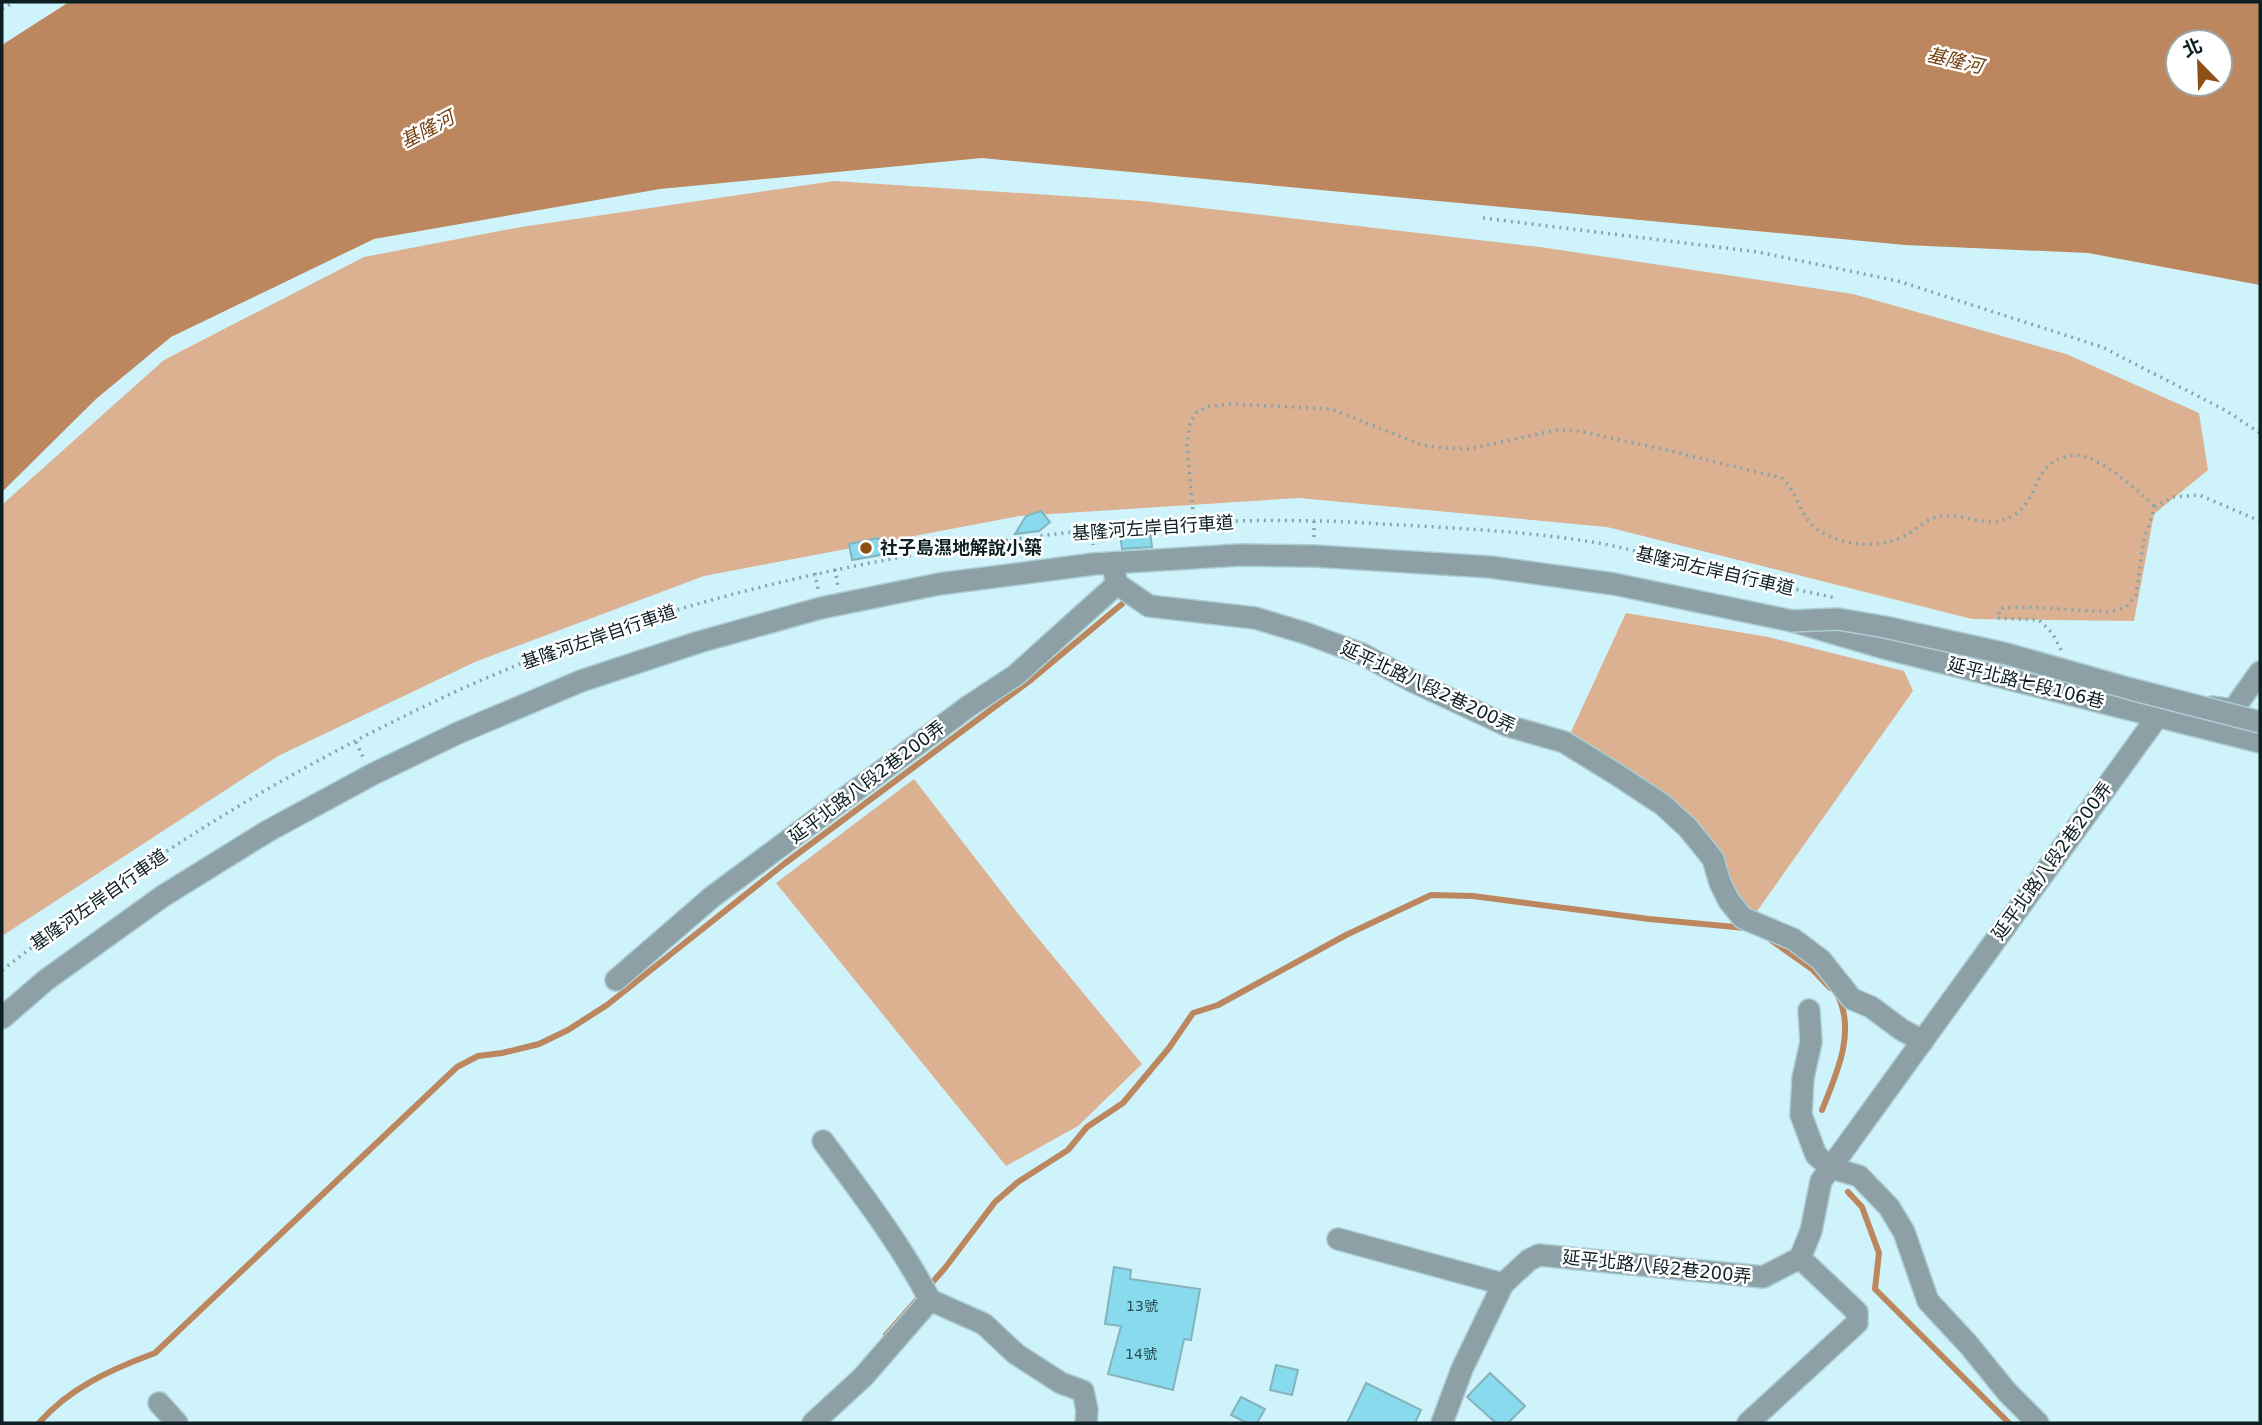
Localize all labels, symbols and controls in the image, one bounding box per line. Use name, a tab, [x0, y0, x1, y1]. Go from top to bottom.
north arrow	[2164, 28, 2234, 98]
text: 北	[2179, 34, 2205, 61]
water label: 基隆河	[1925, 43, 1989, 78]
water label: 基隆河	[397, 104, 461, 152]
street label: 基隆河左岸自行車道	[1071, 511, 1235, 544]
place label: 社子島濕地解說小築	[880, 537, 1042, 558]
marker: 社子島濕地解說小築	[858, 540, 874, 556]
street label: 基隆河左岸自行車道	[1634, 542, 1796, 599]
street label: 基隆河左岸自行車道	[519, 600, 679, 673]
street label: 延平北路八段2巷200弄	[1338, 637, 1519, 736]
street label: 延平北路七段106巷	[1946, 653, 2106, 712]
street label: 延平北路八段2巷200弄	[785, 716, 949, 847]
street label: 延平北路八段2巷200弄	[1987, 778, 2116, 944]
street label: 基隆河左岸自行車道	[26, 845, 171, 955]
street label: 延平北路八段2巷200弄	[1562, 1246, 1753, 1287]
house number: 13號	[1126, 1298, 1158, 1314]
house number: 14號	[1125, 1346, 1157, 1362]

